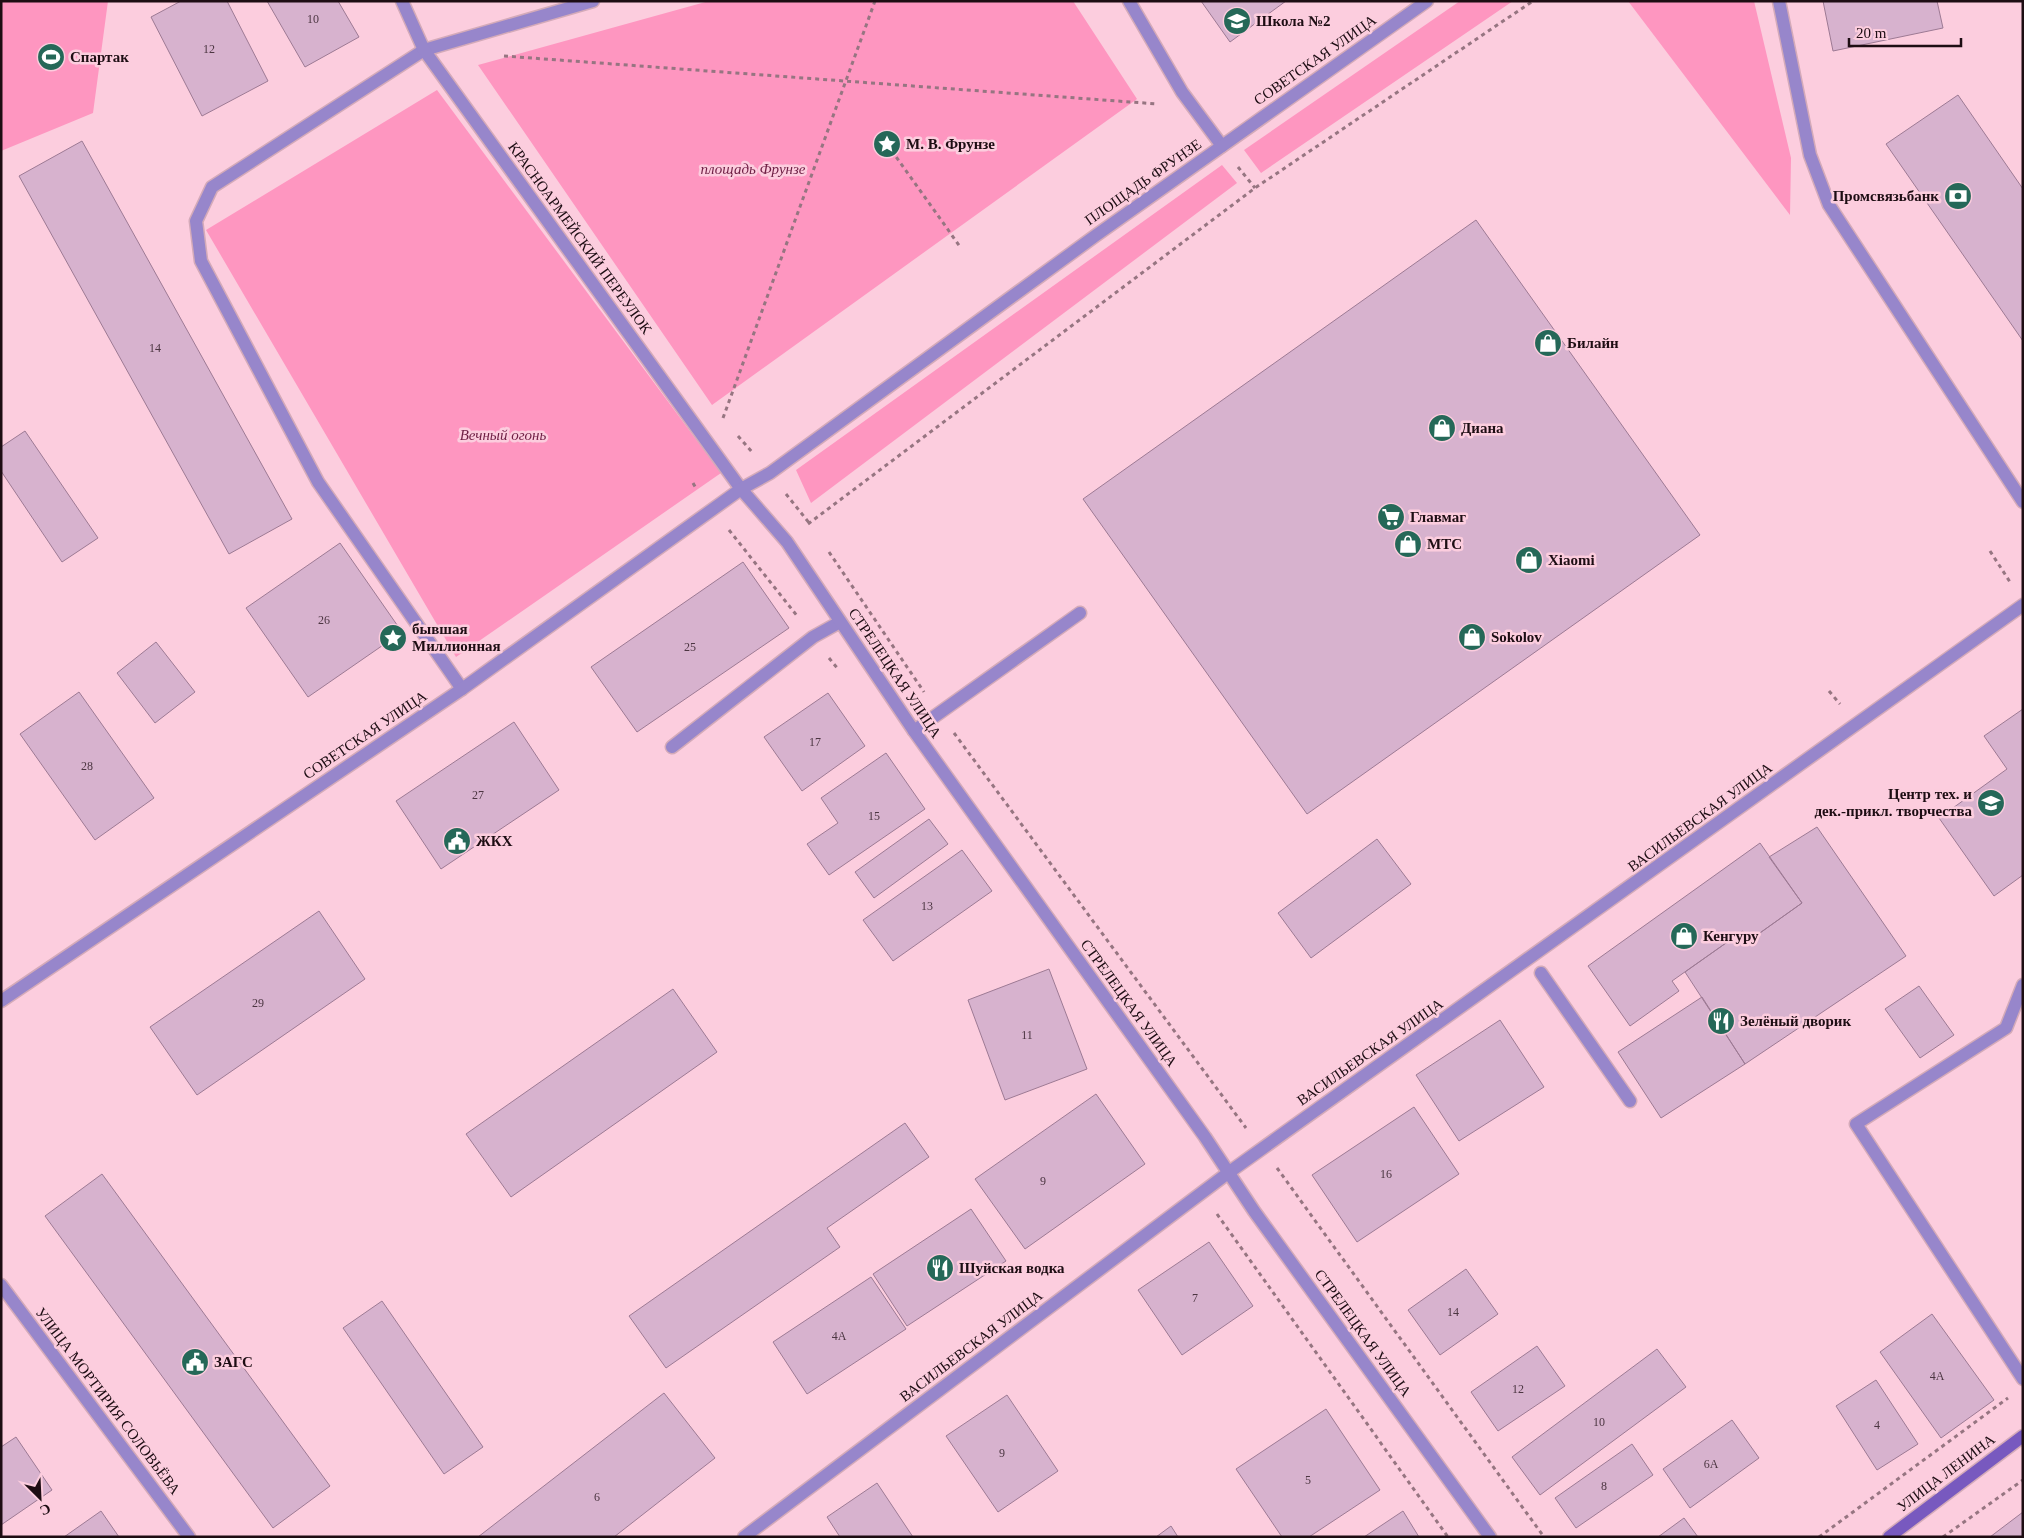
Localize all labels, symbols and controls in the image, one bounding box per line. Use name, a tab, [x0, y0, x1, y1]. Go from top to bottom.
school or university icon: Школа №2	[1222, 6, 1252, 36]
house number: 10	[307, 12, 319, 26]
street label: СОВЕТСКАЯ УЛИЦА	[1251, 12, 1379, 108]
place label: Школа №2	[1256, 13, 1330, 29]
scale bar	[1849, 15, 1962, 47]
text: 20 m	[1856, 25, 1887, 41]
sports icon: Спартак	[36, 42, 66, 72]
house number: 12	[203, 42, 215, 56]
place label: Спартак	[70, 49, 129, 65]
place icon: М. В. Фрунзе	[872, 129, 902, 159]
place label: М. В. Фрунзе	[906, 136, 995, 152]
street label: ПЛОЩАДЬ ФРУНЗЕ	[1082, 136, 1204, 228]
street label: КРАСНОАРМЕЙСКИЙ ПЕРЕУЛОК	[505, 139, 655, 338]
park label: площадь Фрунзе	[700, 161, 806, 177]
bank icon: Промсвязьбанк	[1943, 181, 1973, 211]
place label: Промсвязьбанк	[1833, 188, 1939, 204]
shop icon: Билайн	[1533, 328, 1563, 358]
place label: Билайн	[1567, 335, 1619, 351]
house number: 14	[149, 341, 161, 355]
shop icon: Диана	[1427, 413, 1457, 443]
place label: Диана	[1461, 420, 1504, 436]
park label: Вечный огонь	[460, 427, 547, 443]
supermarket icon: Главмаг	[1376, 502, 1406, 532]
place label: Главмаг	[1410, 509, 1466, 525]
shop icon: МТС	[1393, 529, 1423, 559]
place label: МТС	[1427, 536, 1462, 552]
shop icon: Xiaomi	[1514, 545, 1544, 575]
place label: Xiaomi	[1548, 552, 1595, 568]
street label: СТРЕЛЕЦКАЯ УЛИЦА	[846, 605, 944, 741]
house number: 26	[318, 613, 330, 627]
place label: бывшая Миллионная	[412, 621, 501, 654]
shop icon: Sokolov	[1457, 622, 1487, 652]
place icon: бывшая Миллионная	[378, 623, 408, 653]
place label: Sokolov	[1491, 629, 1542, 645]
house number: 25	[684, 640, 696, 654]
street label: СОВЕТСКАЯ УЛИЦА	[300, 688, 430, 782]
house number: 17	[809, 735, 821, 749]
house number: 28	[81, 759, 93, 773]
street label: ВАСИЛЬЕВСКАЯ УЛИЦА	[1625, 759, 1775, 875]
place label: Центр тех. и дек.-прикл. творчества	[1814, 786, 1972, 819]
house number: 27	[472, 788, 484, 802]
school or university icon: Центр тех. и дек.-прикл. творчества	[1976, 788, 2006, 818]
house number: 15	[868, 809, 880, 823]
public building icon: ЖКХ	[442, 826, 472, 856]
place label: ЖКХ	[476, 833, 513, 849]
house number: 13	[921, 899, 933, 913]
shop icon: Кенгуру	[1669, 921, 1699, 951]
place label: Кенгуру	[1703, 928, 1759, 944]
street label: СТРЕЛЕЦКАЯ УЛИЦА	[1078, 936, 1180, 1070]
street label: ВАСИЛЬЕВСКАЯ УЛИЦА	[1294, 995, 1446, 1108]
house number: 29	[252, 996, 264, 1010]
restaurant icon: Зелёный дворик	[1706, 1006, 1736, 1036]
place label: Зелёный дворик	[1740, 1013, 1851, 1029]
house number: 11	[1021, 1028, 1033, 1042]
house number: 16	[1380, 1167, 1392, 1181]
house number: 9	[1040, 1174, 1046, 1188]
restaurant icon: Шуйская водка	[925, 1253, 955, 1283]
place label: Шуйская водка	[959, 1260, 1065, 1276]
street label: СТРЕЛЕЦКАЯ УЛИЦА	[1312, 1266, 1414, 1400]
street label: ВАСИЛЬЕВСКАЯ УЛИЦА	[897, 1287, 1045, 1405]
house number: 7	[1192, 1291, 1198, 1305]
street label: УЛИЦА МОРТИРИЯ СОЛОВЬЁВА	[32, 1304, 184, 1498]
house number: 14	[1447, 1305, 1459, 1319]
house number: 4А	[832, 1329, 847, 1343]
public building icon: ЗАГС	[180, 1347, 210, 1377]
place label: ЗАГС	[214, 1354, 253, 1370]
house number: 4А	[1930, 1369, 1945, 1383]
house number: 12	[1512, 1382, 1524, 1396]
house number: 10	[1593, 1415, 1605, 1429]
house number: 4	[1874, 1418, 1880, 1432]
street label: УЛИЦА ЛЕНИНА	[1894, 1431, 1998, 1515]
house number: 9	[999, 1446, 1005, 1460]
house number: 6А	[1704, 1457, 1719, 1471]
north arrow	[15, 1473, 65, 1523]
house number: 5	[1305, 1473, 1311, 1487]
house number: 8	[1601, 1479, 1607, 1493]
house number: 6	[594, 1490, 600, 1504]
text: С	[37, 1501, 53, 1518]

